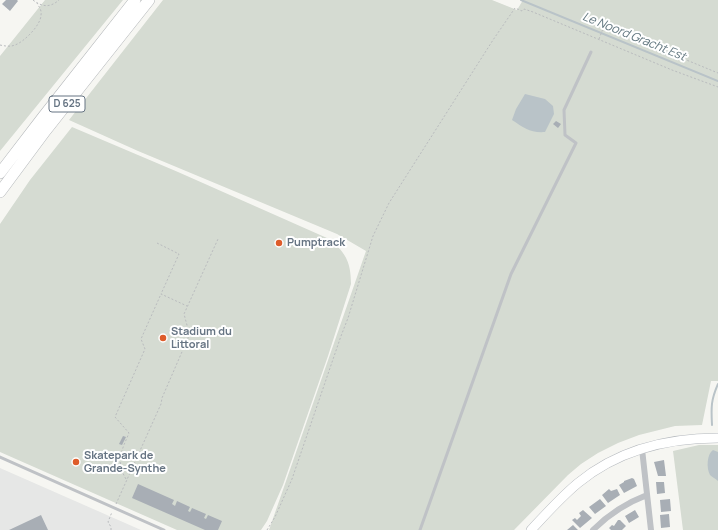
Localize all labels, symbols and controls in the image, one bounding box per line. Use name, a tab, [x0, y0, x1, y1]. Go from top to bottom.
water label: Le Noord Gracht Est	[580, 10, 688, 64]
road number: D 625	[49, 96, 85, 112]
place label: Pumptrack	[287, 236, 345, 250]
marker: Pumptrack	[274, 238, 284, 248]
place label: Stadium du Littoral	[171, 325, 232, 351]
marker: Stadium du Littoral	[158, 333, 168, 343]
place label: Skatepark de Grande-Synthe	[84, 449, 166, 475]
marker: Skatepark de Grande-Synthe	[71, 457, 81, 467]

